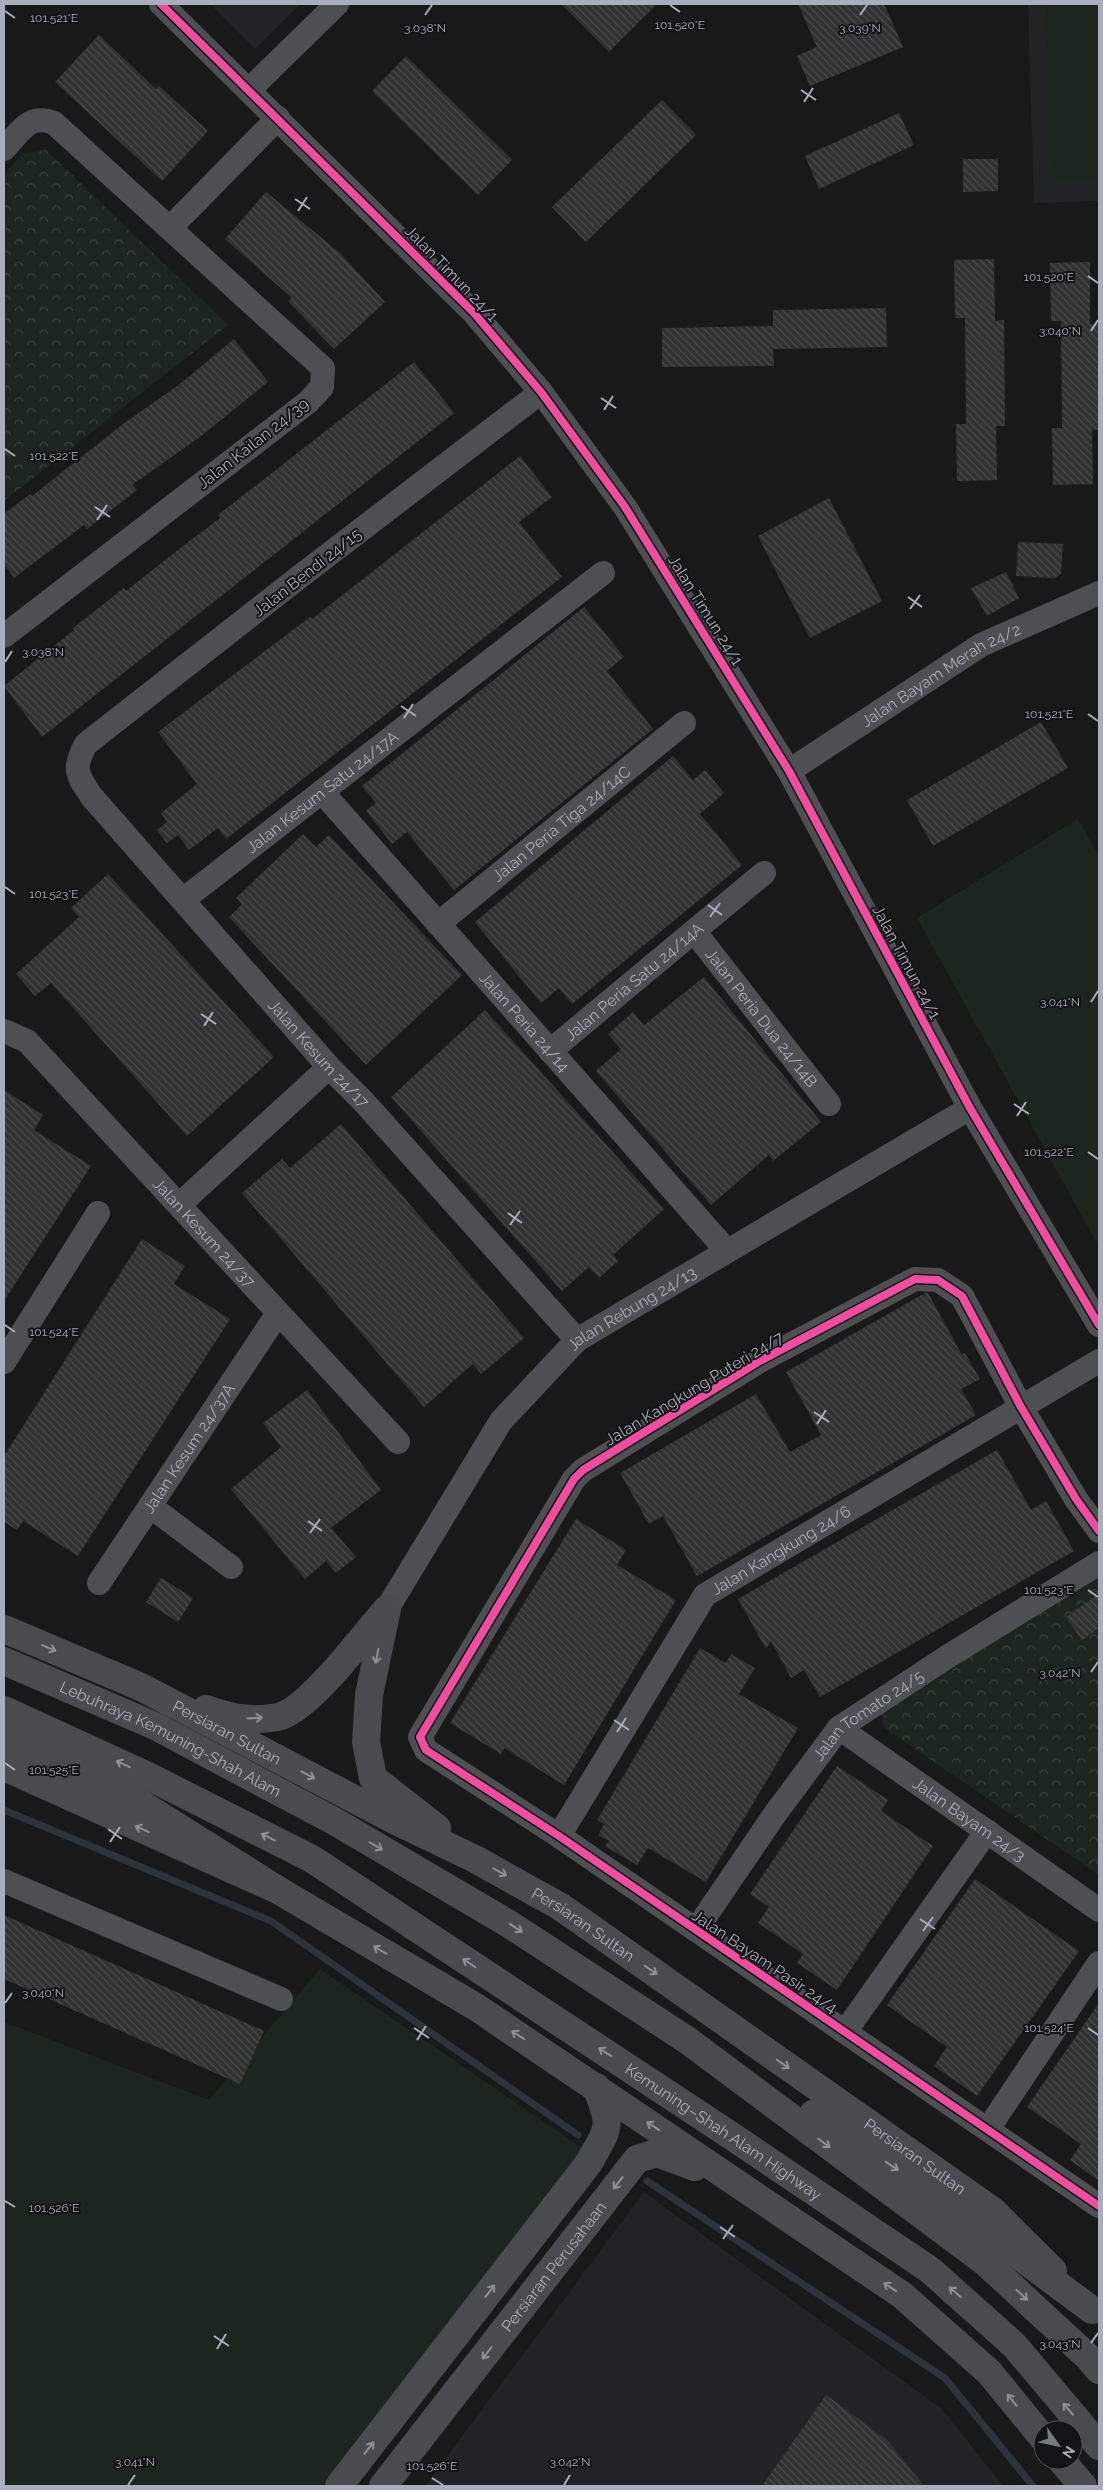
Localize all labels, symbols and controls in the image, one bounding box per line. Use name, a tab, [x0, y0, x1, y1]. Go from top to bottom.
text: 101.521°E	[30, 11, 78, 25]
text: 101.520°E	[655, 18, 705, 32]
text: 3.038°N	[404, 21, 446, 35]
text: 3.039°N	[839, 21, 881, 35]
street label: Jalan Timun 24/1	[401, 221, 502, 326]
text: 101.520°E	[1024, 270, 1074, 284]
text: 3.040°N	[1039, 324, 1081, 338]
street label: Jalan Kailan 24/39	[194, 394, 313, 493]
text: 101.522°E	[29, 449, 79, 463]
street label: Jalan Bendi 24/15	[250, 524, 365, 620]
street label: Jalan Timun 24/1	[664, 552, 747, 669]
street label: Jalan Bayam Merah 24/2	[858, 620, 1024, 731]
text: 3.038°N	[22, 645, 64, 659]
text: 101.521°E	[1025, 707, 1073, 721]
street label: Jalan Kesum Satu 24/17A	[243, 727, 402, 857]
street label: Jalan Peria Tiga 24/14C	[489, 762, 634, 886]
text: 101.523°E	[29, 887, 79, 901]
street label: Jalan Timun 24/1	[868, 902, 945, 1023]
street label: Jalan Peria Satu 24/14A	[561, 919, 707, 1045]
street label: Jalan Peria Dua 24/14B	[701, 945, 821, 1091]
street label: Jalan Peria 24/14	[476, 969, 573, 1076]
text: 3.041°N	[1040, 995, 1080, 1009]
street label: Jalan Kesum 24/17	[264, 996, 373, 1112]
text: 101.522°E	[1024, 1145, 1074, 1159]
street label: Jalan Kesum 24/37	[149, 1175, 259, 1292]
street label: Jalan Rebung 24/13	[563, 1263, 700, 1354]
text: 101.524°E	[29, 1325, 79, 1339]
street label: Jalan Kangkung Puteri 24/7	[602, 1327, 787, 1449]
street label: Jalan Kesum 24/37A	[139, 1380, 239, 1517]
street label: Jalan Kangkung 24/6	[708, 1502, 854, 1599]
text: 101.523°E	[1024, 1583, 1074, 1597]
one-way arrow	[41, 1644, 56, 1653]
one-way arrow	[372, 1648, 381, 1664]
street label: Jalan Tomato 24/5	[809, 1666, 927, 1764]
text: 3.042°N	[1039, 1666, 1081, 1680]
street label: Lebuhraya Kemuning-Shah Alam	[57, 1677, 284, 1801]
street label: Persiaran Sultan	[169, 1696, 284, 1769]
one-way arrow	[246, 1714, 262, 1723]
one-way arrow	[116, 1759, 131, 1769]
text: 101.525°E	[29, 1763, 79, 1777]
one-way arrow	[300, 1771, 315, 1780]
street label: Jalan Bayam 24/3	[909, 1774, 1029, 1865]
one-way arrow	[135, 1824, 150, 1834]
one-way arrow	[261, 1832, 276, 1841]
one-way arrow	[369, 1841, 384, 1851]
one-way arrow	[492, 1868, 507, 1878]
street label: Persiaran Sultan	[528, 1884, 638, 1966]
street label: Jalan Bayam Pasir 24/4	[689, 1906, 841, 2017]
one-way arrow	[509, 1924, 523, 1934]
one-way arrow	[373, 1945, 387, 1955]
one-way arrow	[462, 1958, 476, 1968]
one-way arrow	[643, 1965, 657, 1975]
text: 3.040°N	[22, 1986, 64, 2000]
text: 101.524°E	[1024, 2021, 1074, 2035]
one-way arrow	[512, 2030, 526, 2040]
one-way arrow	[598, 2047, 612, 2057]
one-way arrow	[776, 2059, 790, 2069]
street label: Kemuning–Shah Alam Highway	[622, 2060, 826, 2204]
street label: Persiaran Sultan	[860, 2114, 969, 2199]
one-way arrow	[646, 2121, 660, 2131]
one-way arrow	[817, 2138, 831, 2148]
one-way arrow	[885, 2161, 899, 2171]
one-way arrow	[613, 2176, 624, 2189]
street label: Persiaran Perusahaan	[498, 2198, 610, 2336]
text: 101.526°E	[29, 2201, 79, 2215]
one-way arrow	[883, 2282, 897, 2292]
one-way arrow	[484, 2285, 495, 2298]
one-way arrow	[949, 2286, 962, 2298]
one-way arrow	[1015, 2289, 1028, 2301]
text: 3.043°N	[1039, 2337, 1081, 2351]
one-way arrow	[481, 2346, 492, 2359]
one-way arrow	[1007, 2394, 1018, 2407]
one-way arrow	[1062, 2402, 1074, 2415]
north arrow	[1033, 2420, 1083, 2470]
one-way arrow	[363, 2442, 374, 2455]
text: N	[1059, 2443, 1079, 2461]
text: 3.041°N	[115, 2455, 155, 2469]
text: 3.042°N	[549, 2455, 591, 2469]
text: 101.526°E	[407, 2459, 457, 2473]

